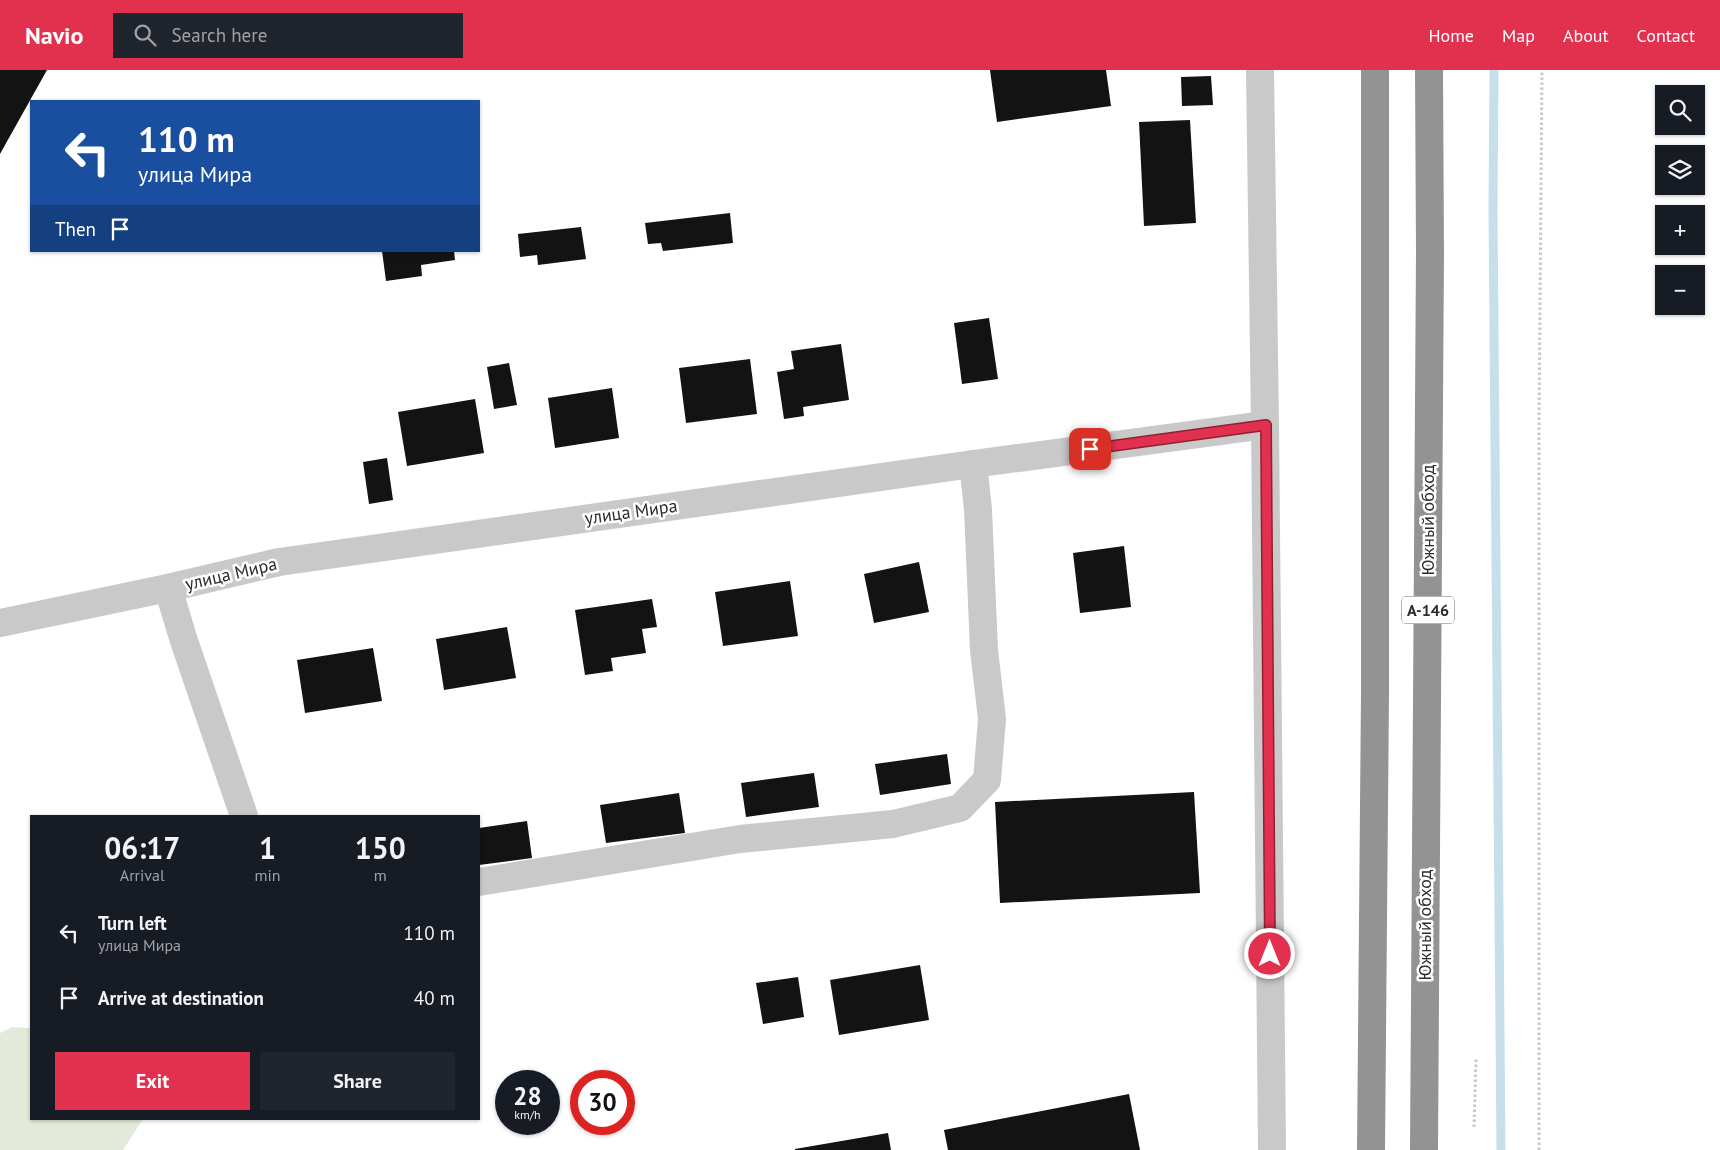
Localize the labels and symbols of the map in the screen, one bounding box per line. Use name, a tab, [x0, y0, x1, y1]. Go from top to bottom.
pin	[1069, 428, 1111, 470]
street label: Южный обход	[1416, 464, 1439, 576]
street label: улица Мира	[583, 494, 679, 529]
street label: улица Мира	[183, 552, 279, 595]
road number: А-146	[1402, 596, 1454, 624]
street label: Южный обход	[1413, 869, 1436, 981]
position arrow	[1243, 927, 1295, 979]
speed limit sign: 30	[570, 1070, 635, 1135]

